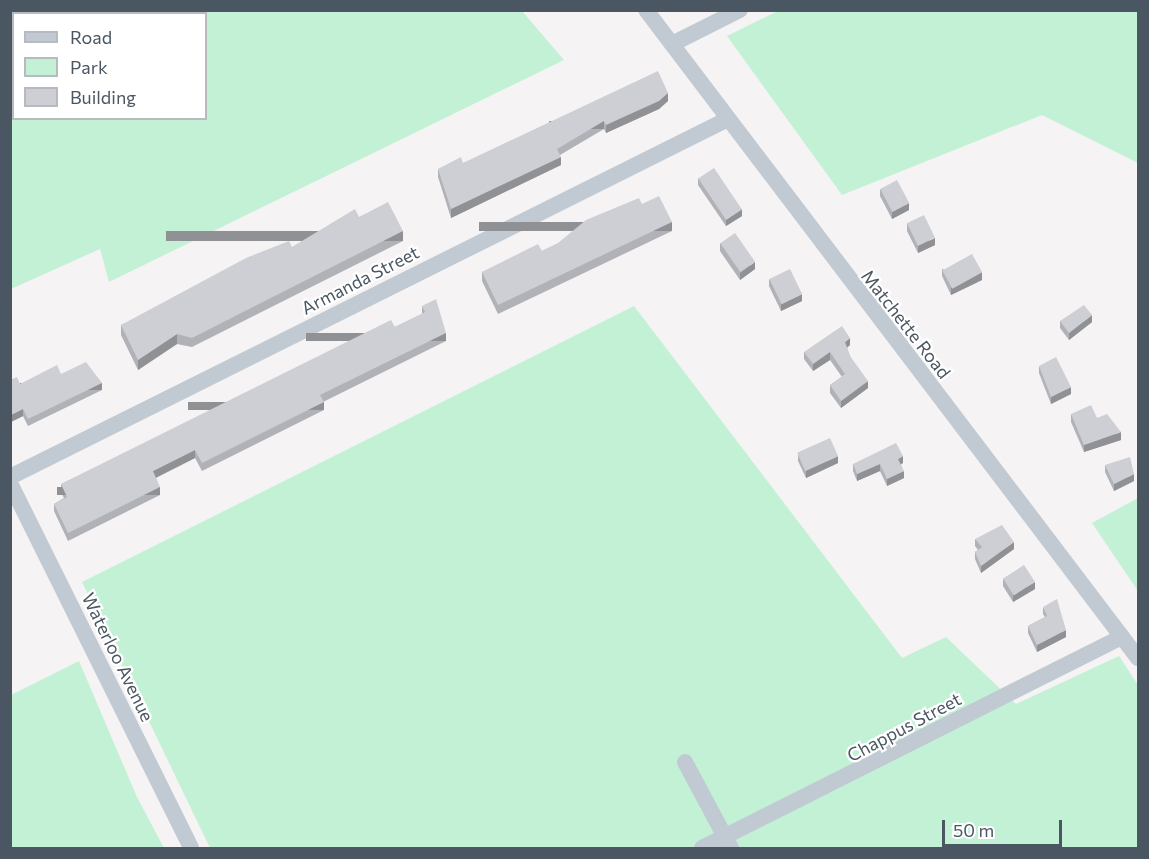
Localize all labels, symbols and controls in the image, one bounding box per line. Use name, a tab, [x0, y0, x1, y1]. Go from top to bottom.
legend	[12, 12, 207, 120]
text: Road	[70, 26, 112, 48]
text: Park	[70, 56, 108, 78]
text: Building	[70, 86, 136, 108]
street label: Armanda Street	[298, 241, 422, 319]
street label: Matchette Road	[857, 265, 955, 383]
street label: Waterloo Avenue	[78, 589, 158, 725]
street label: Chappus Street	[843, 688, 965, 766]
scale bar	[945, 808, 1065, 846]
text: 50 m	[953, 819, 994, 841]

